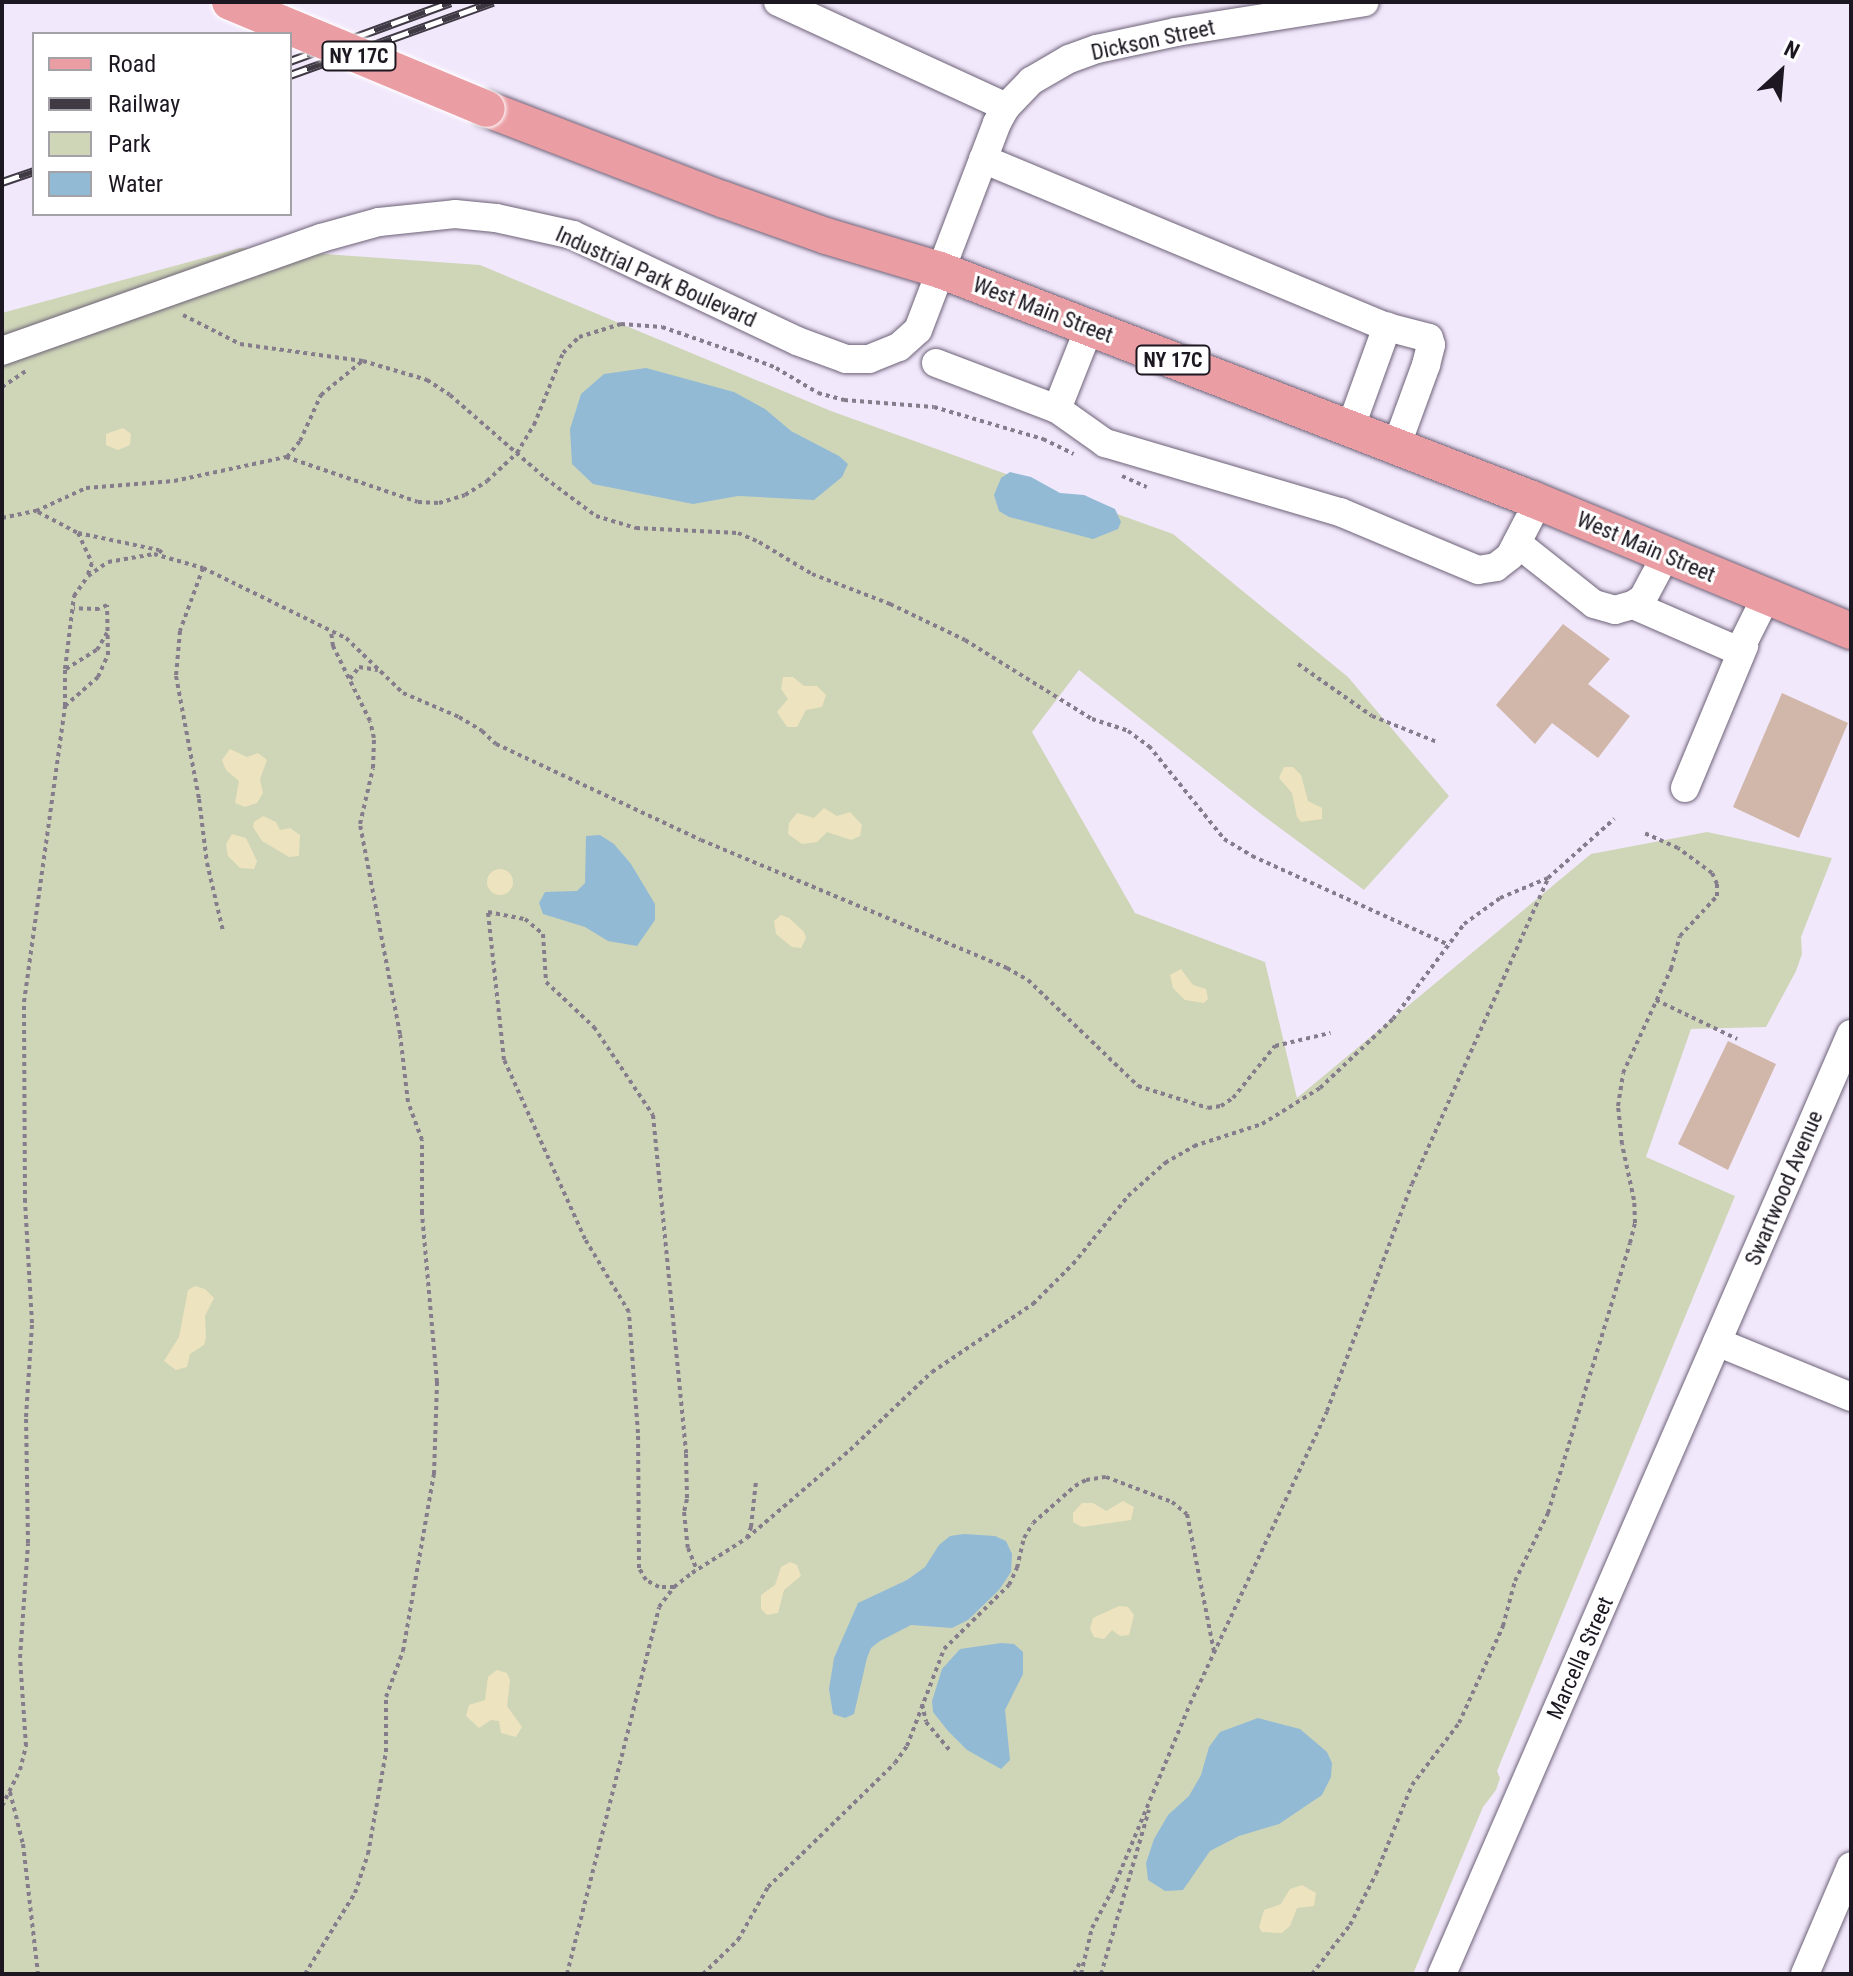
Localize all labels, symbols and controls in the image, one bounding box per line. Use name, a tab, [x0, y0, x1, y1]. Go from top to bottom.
street label: Dickson Street	[1089, 14, 1217, 66]
legend	[32, 32, 292, 216]
north arrow	[1741, 32, 1821, 112]
text: N	[1780, 36, 1803, 64]
road number: NY 17C	[321, 40, 397, 72]
text: Road	[108, 50, 156, 78]
text: Railway	[108, 90, 180, 118]
text: Park	[108, 130, 151, 158]
text: Water	[108, 170, 163, 198]
street label: Industrial Park Boulevard	[552, 221, 760, 333]
street label: West Main Street	[969, 271, 1117, 349]
road number: NY 17C	[1135, 344, 1211, 376]
street label: West Main Street	[1573, 506, 1719, 588]
street label: Swartwood Avenue	[1739, 1107, 1829, 1269]
street label: Marcella Street	[1541, 1593, 1619, 1723]

